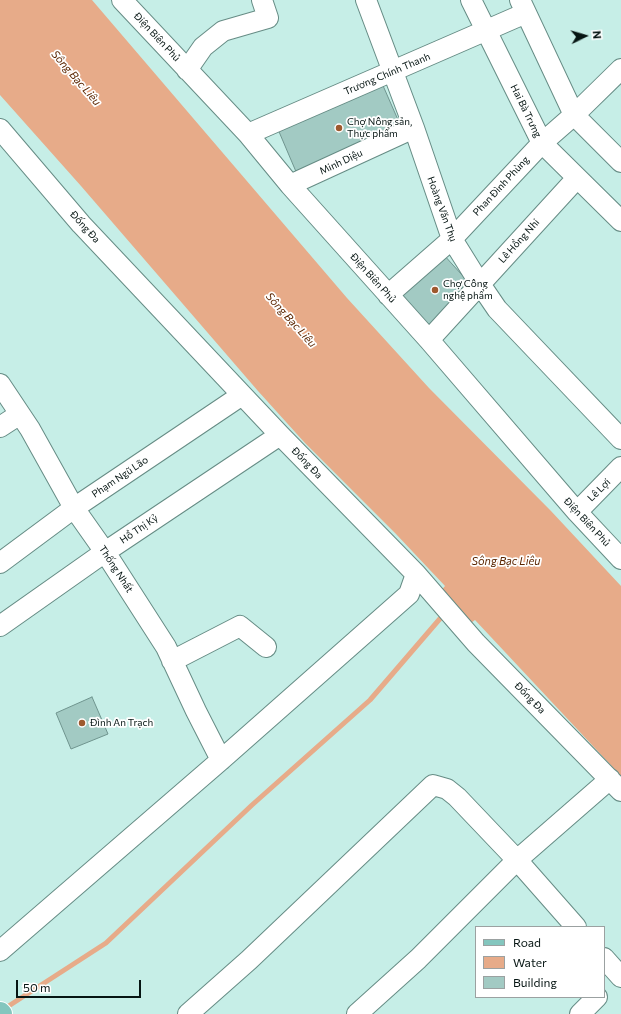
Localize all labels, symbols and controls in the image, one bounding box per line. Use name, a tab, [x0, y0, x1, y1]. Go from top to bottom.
street label: Điện Biên Phủ	[131, 10, 183, 64]
north arrow	[565, 16, 605, 56]
text: N	[591, 30, 604, 40]
water label: Sông Bạc Liêu	[48, 48, 104, 108]
street label: Trương Chính Thanh	[342, 50, 432, 98]
street label: Hai Bà Trưng	[508, 82, 544, 140]
place label: Chợ Nông sản, Thực phẩm	[347, 116, 412, 140]
marker: Chợ Nông sản, Thực phẩm	[334, 123, 344, 133]
street label: Minh Diệu	[317, 147, 365, 177]
street label: Phan Đình Phùng	[470, 154, 532, 218]
street label: Hoàng Văn Thụ	[425, 175, 459, 243]
street label: Đống Đa	[67, 208, 103, 246]
street label: Lê Hồng Nhi	[496, 216, 542, 266]
street label: Điện Biên Phủ	[348, 251, 398, 305]
place label: Chợ Công nghệ phẩm	[443, 278, 493, 302]
marker: Chợ Công nghệ phẩm	[430, 285, 440, 295]
water label: Sông Bạc Liêu	[263, 290, 319, 350]
street label: Đống Đa	[289, 445, 325, 481]
street label: Phạm Ngũ Lão	[90, 454, 150, 500]
street label: Lê Lợi	[585, 476, 613, 504]
street label: Điện Biên Phủ	[561, 495, 613, 549]
street label: Hồ Thị Kỷ	[118, 512, 160, 546]
street label: Thống Nhất	[96, 543, 136, 595]
water label: Sông Bạc Liêu	[472, 554, 540, 568]
street label: Đống Đa	[512, 680, 548, 716]
place label: Đình An Trạch	[90, 717, 153, 729]
marker: Đình An Trạch	[77, 718, 87, 728]
legend	[475, 926, 605, 998]
text: Road	[513, 935, 541, 949]
text: Water	[513, 955, 547, 969]
scale bar	[18, 972, 143, 998]
text: Building	[513, 975, 557, 989]
text: 50 m	[23, 980, 51, 994]

